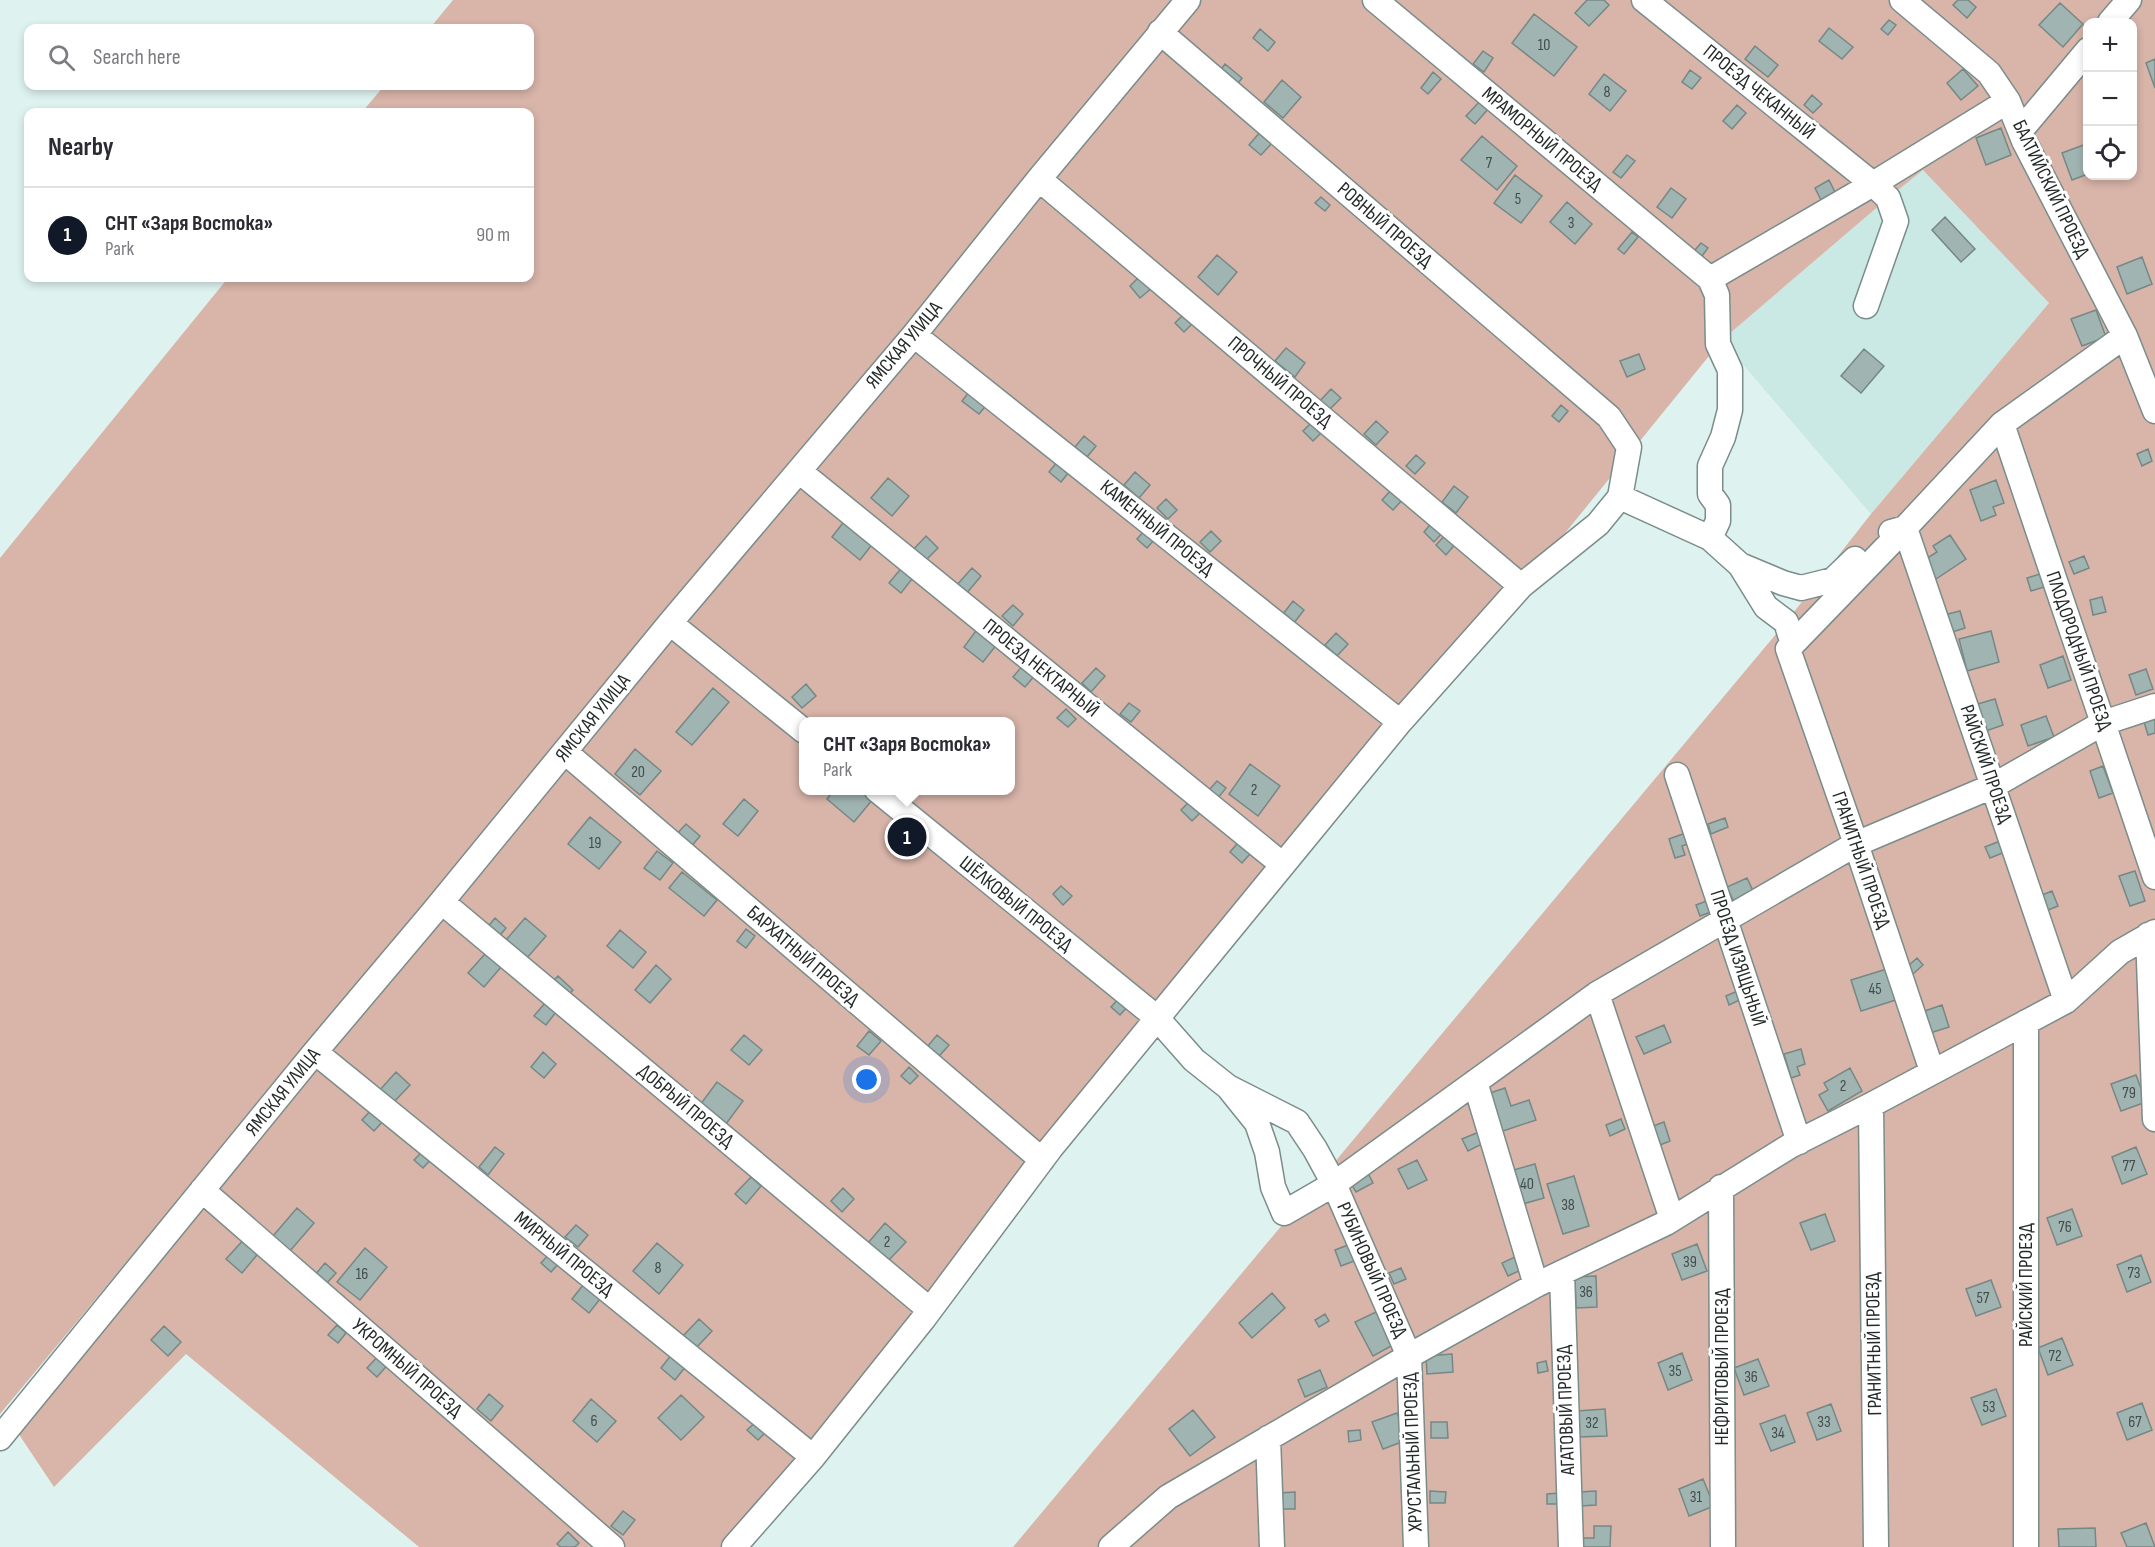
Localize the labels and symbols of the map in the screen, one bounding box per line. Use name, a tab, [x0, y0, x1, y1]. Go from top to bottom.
house number: 10	[1538, 36, 1550, 55]
street label: ПРОЕЗД ЧЕКАННЫЙ	[1698, 40, 1820, 144]
street label: МРАМОРНЫЙ ПРОЕЗД	[1477, 82, 1607, 197]
house number: 8	[1603, 83, 1611, 102]
street label: БАЛТИЙСКИЙ ПРОЕЗД	[2007, 116, 2095, 262]
house number: 7	[1486, 154, 1493, 173]
street label: РОВНЫЙ ПРОЕЗД	[1332, 177, 1438, 273]
house number: 5	[1515, 190, 1521, 209]
house number: 3	[1568, 214, 1574, 233]
street label: ЯМСКАЯ УЛИЦА	[861, 296, 948, 393]
street label: ПРОЧНЫЙ ПРОЕЗД	[1223, 331, 1338, 433]
street label: КАМЕННЫЙ ПРОЕЗД	[1095, 475, 1219, 581]
street label: ПЛОДОРОДНЫЙ ПРОЕЗД	[2041, 568, 2118, 734]
street label: ПРОЕЗД НЕКТАРНЫЙ	[978, 614, 1104, 722]
street label: ЯМСКАЯ УЛИЦА	[550, 669, 636, 767]
street label: РАЙСКИЙ ПРОЕЗД	[1954, 702, 2018, 827]
house number: 20	[631, 763, 645, 782]
house number: 2	[1251, 781, 1257, 800]
street label: ГРАНИТНЫЙ ПРОЕЗД	[1826, 788, 1896, 932]
pin: 1	[888, 814, 926, 860]
house number: 19	[589, 834, 601, 853]
street label: ШЁЛКОВЫЙ ПРОЕЗД	[955, 851, 1078, 957]
street label: ПРОЕЗД ИЗЯЩЬНЫЙ	[1705, 887, 1771, 1029]
street label: БАРХАТНЫЙ ПРОЕЗД	[742, 901, 864, 1012]
house number: 45	[1868, 980, 1882, 999]
street label: ЯМСКАЯ УЛИЦА	[240, 1043, 326, 1141]
street label: ДОБРЫЙ ПРОЕЗД	[633, 1059, 739, 1153]
your location	[852, 1065, 881, 1094]
house number: 2	[1840, 1077, 1846, 1096]
house number: 79	[2122, 1084, 2136, 1103]
house number: 77	[2123, 1157, 2136, 1176]
house number: 40	[1520, 1175, 1534, 1194]
house number: 38	[1561, 1196, 1575, 1215]
street label: РУБИНОВЫЙ ПРОЕЗД	[1331, 1199, 1413, 1342]
street label: МИРНЫЙ ПРОЕЗД	[509, 1206, 619, 1302]
house number: 76	[2058, 1218, 2072, 1237]
street label: РАЙСКИЙ ПРОЕЗД	[2014, 1223, 2038, 1347]
house number: 2	[884, 1233, 890, 1252]
house number: 39	[1683, 1253, 1697, 1272]
house number: 8	[654, 1259, 662, 1278]
house number: 73	[2127, 1264, 2141, 1283]
house number: 16	[356, 1265, 368, 1284]
street label: ГРАНИТНЫЙ ПРОЕЗД	[1861, 1272, 1887, 1416]
house number: 36	[1579, 1283, 1593, 1302]
street label: НЕФРИТОВЫЙ ПРОЕЗД	[1710, 1288, 1734, 1446]
house number: 57	[1977, 1289, 1990, 1308]
street label: УКРОМНЫЙ ПРОЕЗД	[347, 1313, 468, 1423]
street label: АГАТОВЫЙ ПРОЕЗД	[1552, 1344, 1580, 1477]
house number: 72	[2049, 1347, 2061, 1366]
house number: 35	[1668, 1362, 1682, 1381]
house number: 36	[1744, 1368, 1758, 1387]
street label: ХРУСТАЛЬНЫЙ ПРОЕЗД	[1398, 1372, 1428, 1533]
house number: 53	[1982, 1398, 1996, 1417]
house number: 6	[590, 1412, 598, 1431]
house number: 33	[1817, 1413, 1831, 1432]
house number: 67	[2128, 1413, 2142, 1432]
house number: 32	[1585, 1414, 1599, 1433]
house number: 34	[1771, 1424, 1785, 1443]
house number: 31	[1690, 1488, 1703, 1507]

